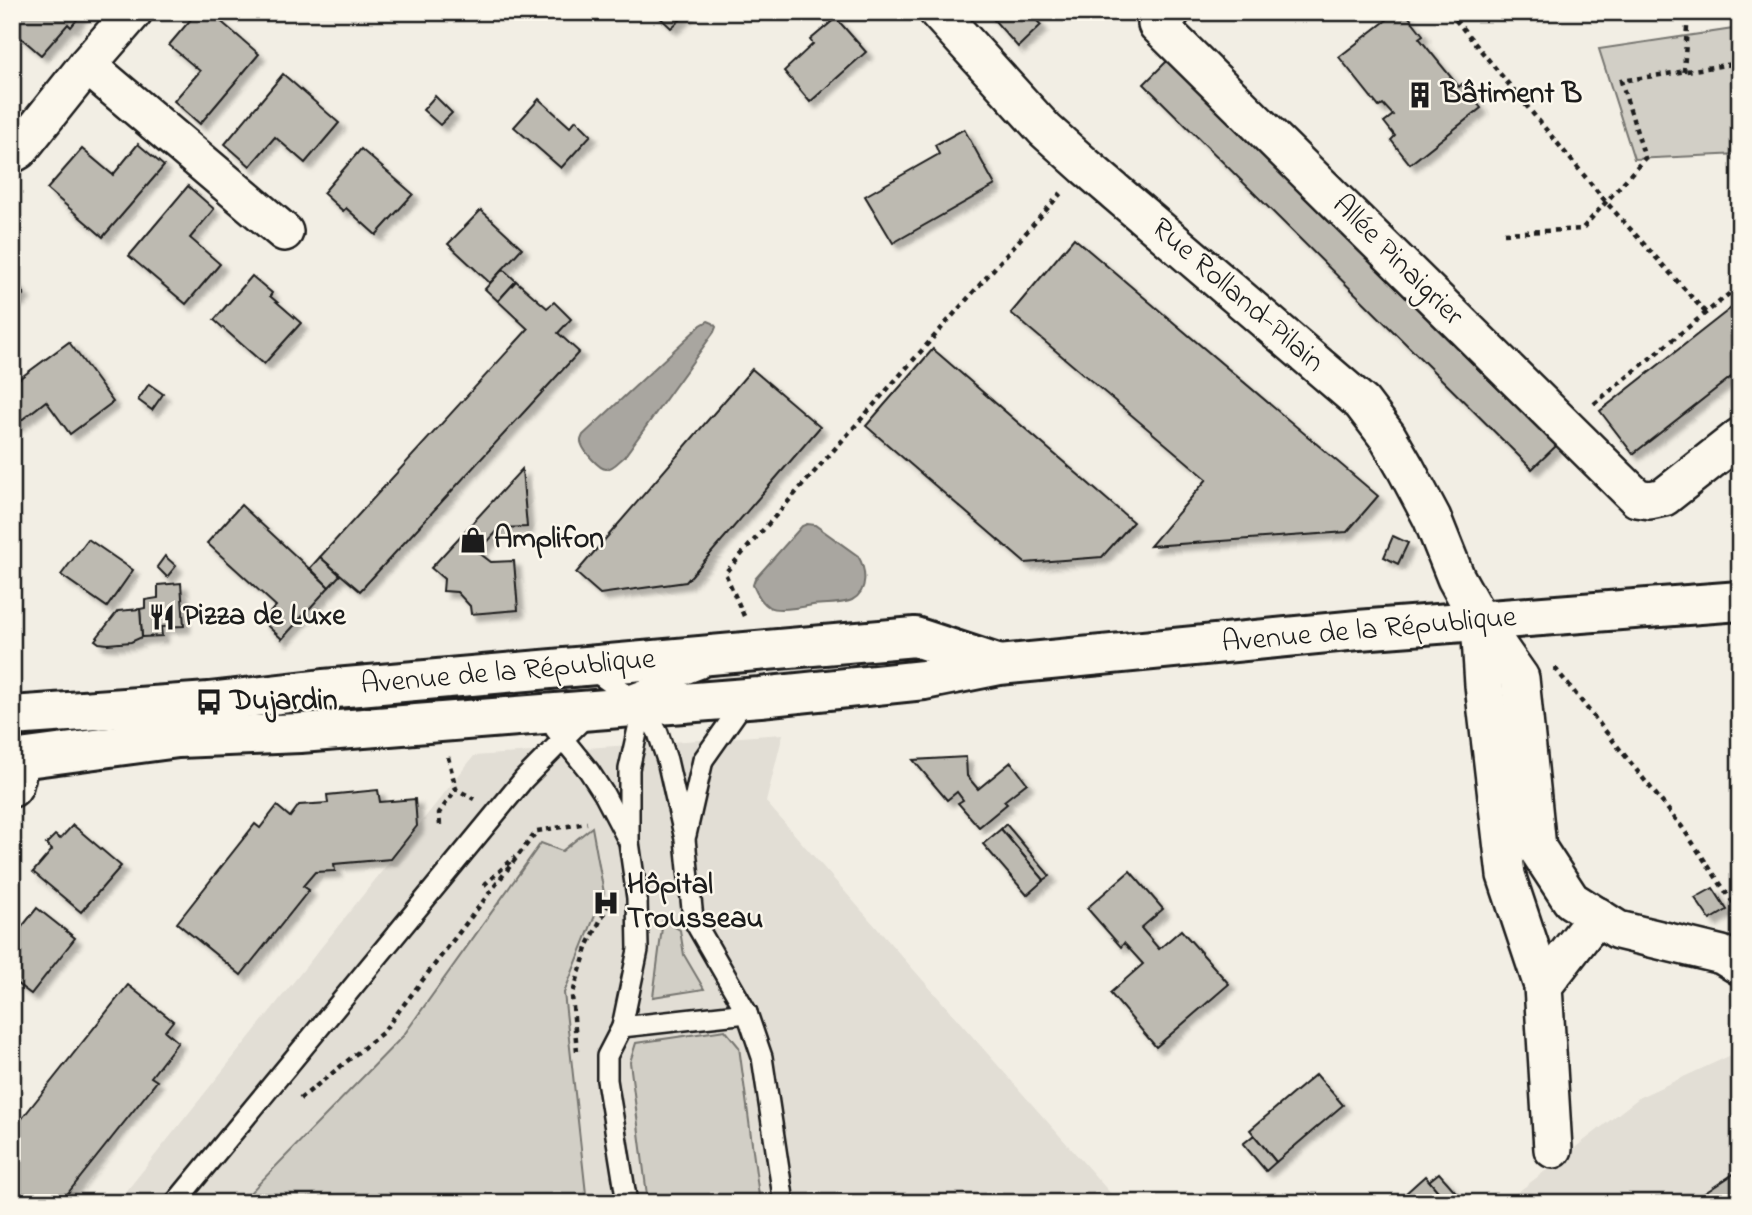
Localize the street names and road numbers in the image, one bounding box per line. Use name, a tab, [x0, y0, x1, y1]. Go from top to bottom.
street label: Allée Pinaigrier	[1321, 185, 1474, 338]
street label: Rue Rolland-Pilain	[1140, 208, 1334, 384]
street label: Avenue de la République	[1220, 596, 1519, 666]
street label: Avenue de la République	[359, 638, 658, 708]

